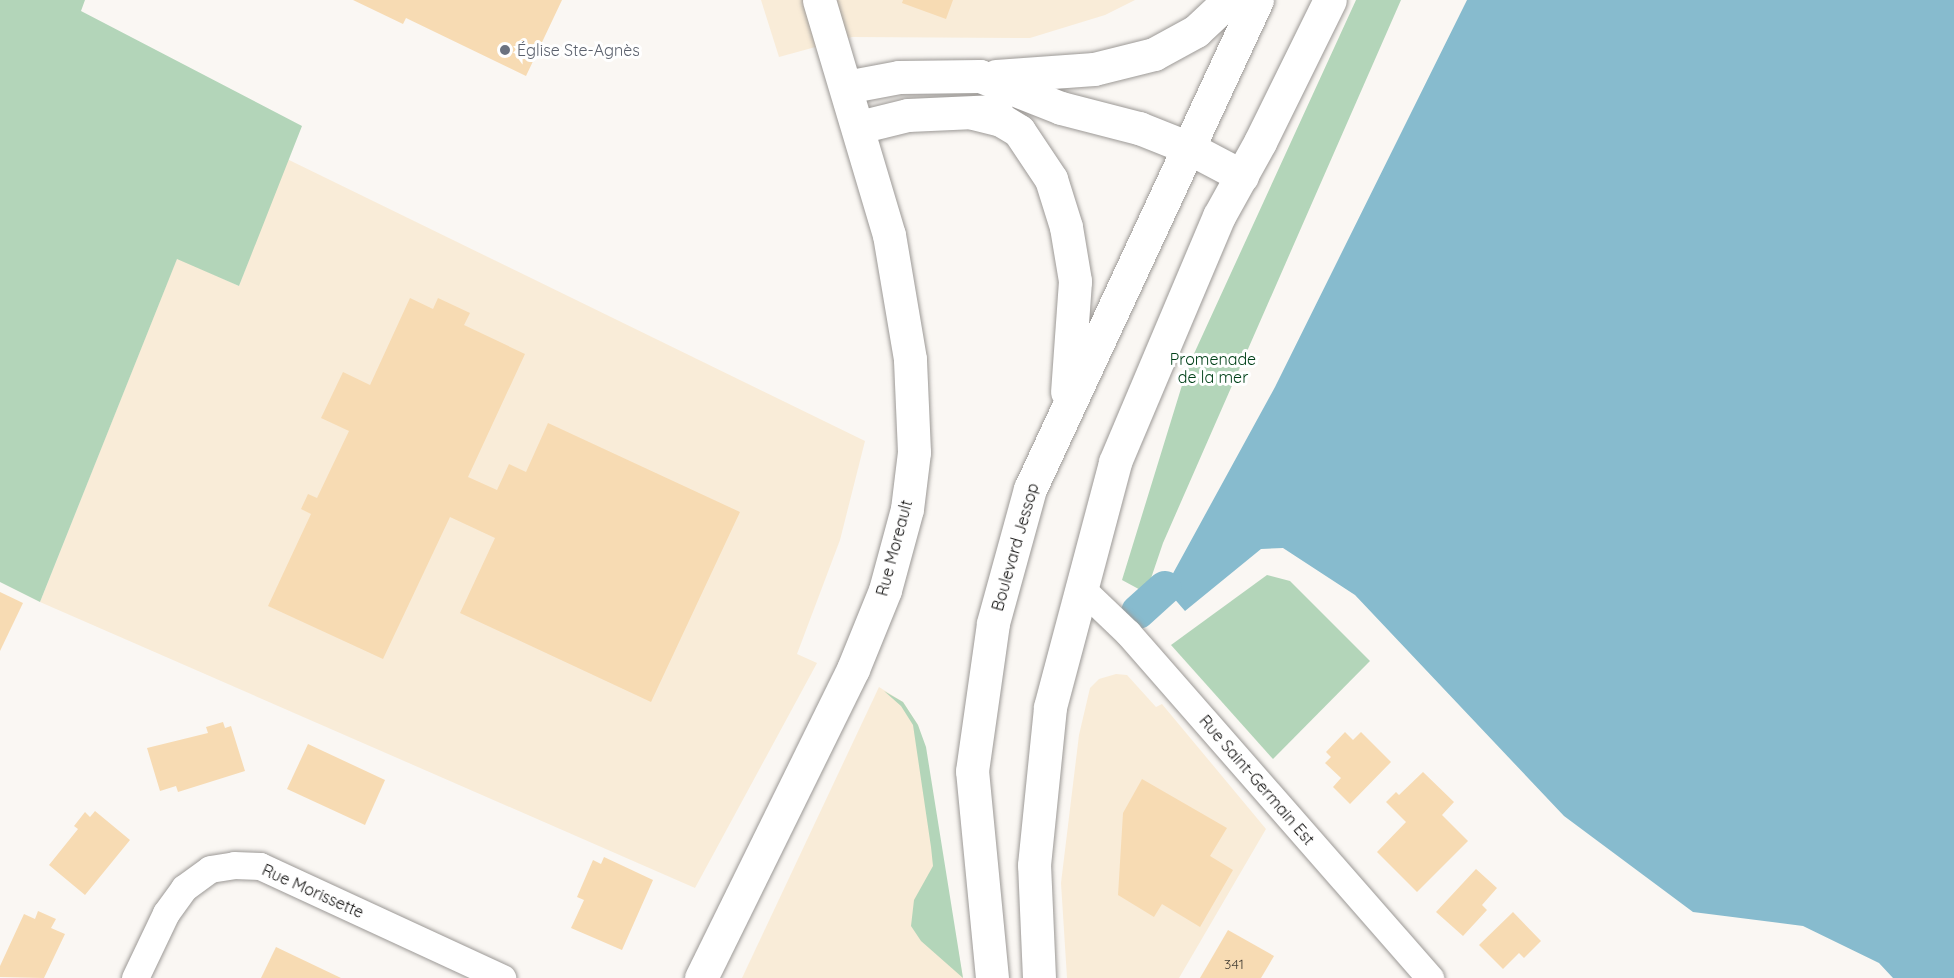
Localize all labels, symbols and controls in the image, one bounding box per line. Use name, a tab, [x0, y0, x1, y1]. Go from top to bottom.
place label: Église Ste-Agnès	[517, 40, 640, 60]
marker: Église Ste-Agnès	[498, 43, 512, 57]
park label: Promenade de la mer	[1170, 349, 1256, 387]
street label: Boulevard Jessop	[988, 481, 1042, 613]
street label: Rue Moreault	[872, 498, 916, 598]
street label: Rue Saint-Germain Est	[1195, 711, 1319, 849]
street label: Rue Morissette	[259, 860, 367, 922]
house number: 341	[1224, 956, 1244, 972]

